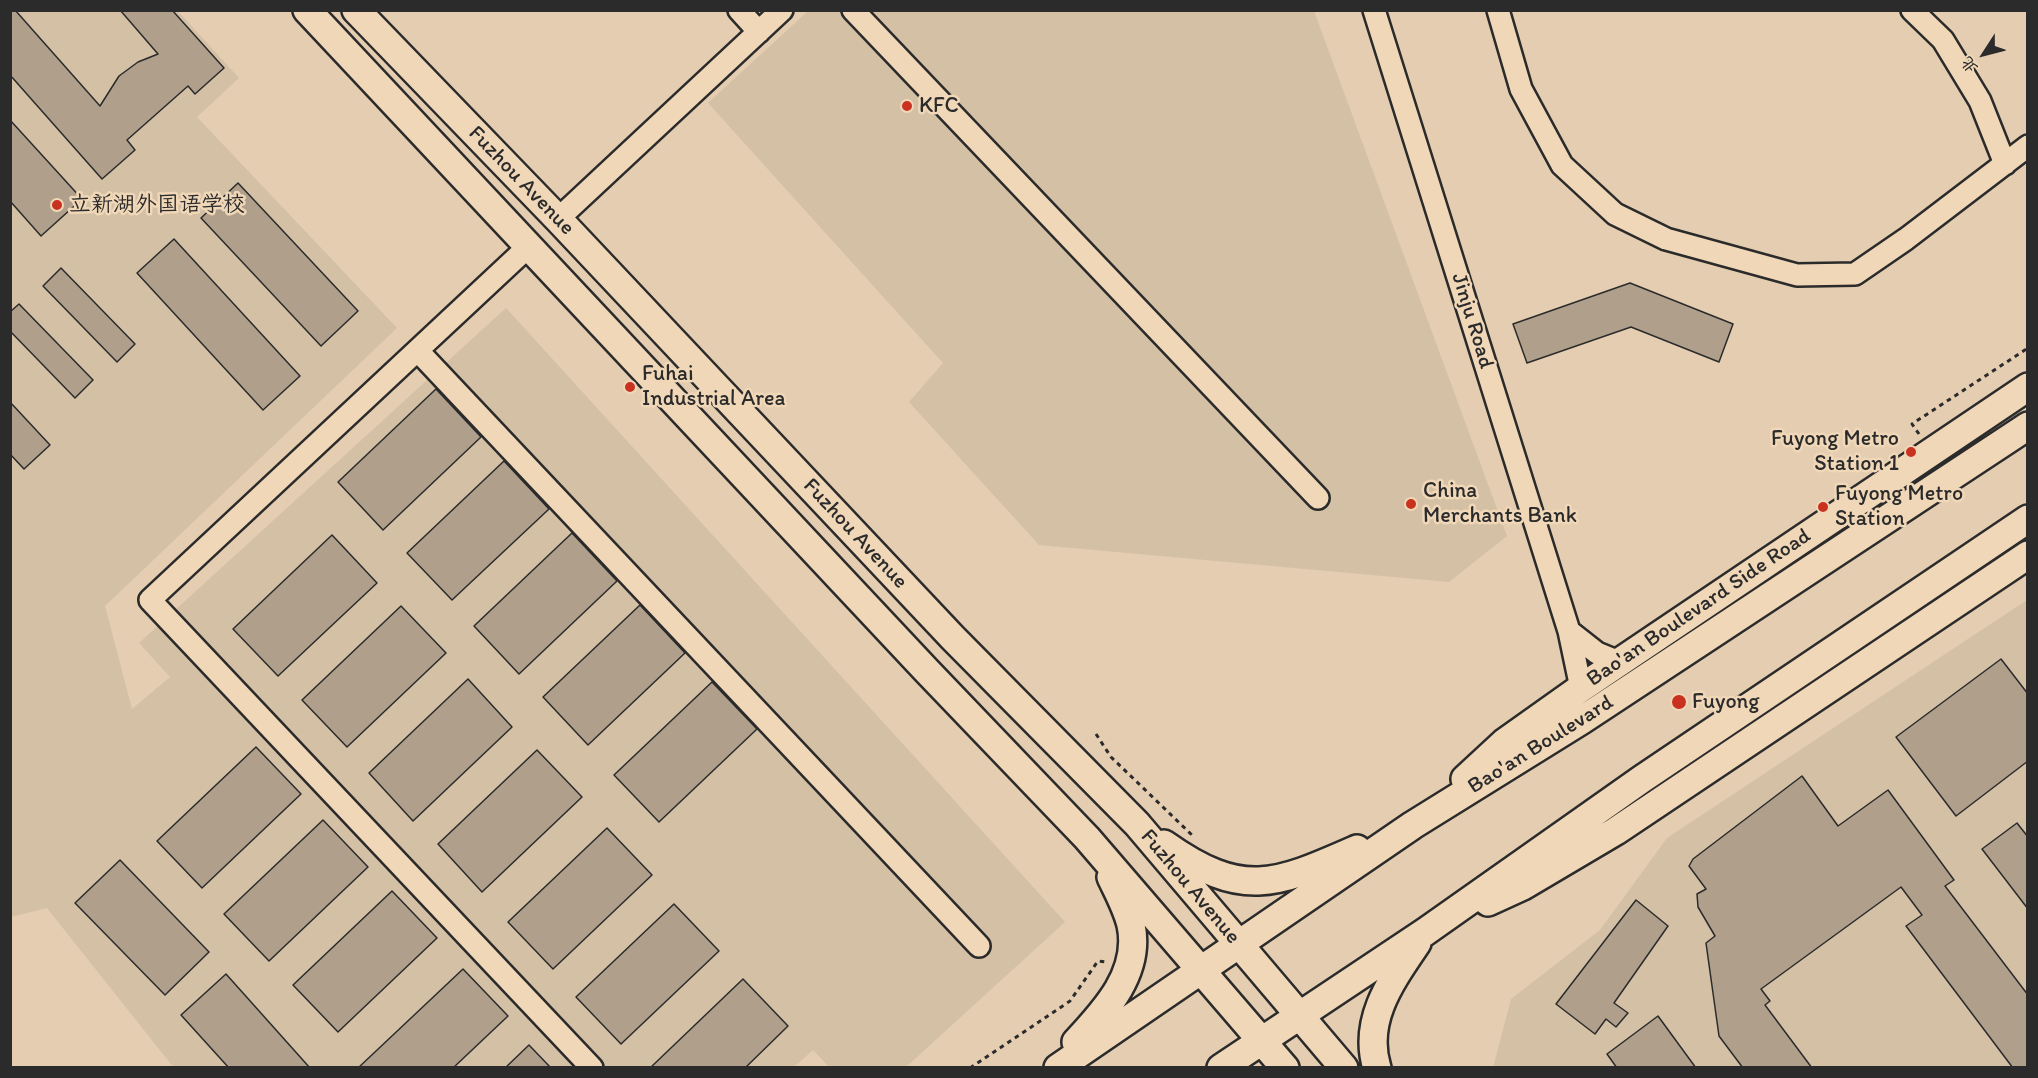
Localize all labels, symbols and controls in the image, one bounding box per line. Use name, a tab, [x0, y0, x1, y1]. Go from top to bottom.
north arrow	[1954, 24, 2014, 84]
text: 北	[1957, 53, 1981, 77]
place label: KFC	[919, 93, 959, 119]
marker: KFC	[900, 99, 914, 113]
street label: Fuzhou Avenue	[462, 121, 580, 241]
place label: 立新湖外国语学校	[69, 192, 245, 218]
marker: 立新湖外国语学校	[50, 198, 64, 212]
street label: Jinju Road	[1445, 270, 1499, 372]
place label: Fuhai Industrial Area	[642, 361, 785, 412]
marker: Fuhai Industrial Area	[623, 380, 637, 394]
place label: Fuyong Metro Station 1	[1771, 426, 1899, 478]
marker: Fuyong Metro Station 1	[1904, 445, 1918, 459]
street label: Fuzhou Avenue	[797, 473, 913, 595]
place label: China Merchants Bank	[1423, 478, 1577, 530]
place label: Fuyong Metro Station	[1835, 481, 1963, 532]
marker: China Merchants Bank	[1404, 497, 1418, 511]
marker: Fuyong Metro Station	[1816, 500, 1830, 514]
street label: Bao'an Boulevard Side Road	[1582, 523, 1816, 693]
place label: Fuyong	[1692, 689, 1760, 715]
street label: Bao'an Boulevard	[1463, 690, 1619, 800]
marker: Fuyong	[1670, 693, 1688, 711]
street label: Fuzhou Avenue	[1134, 824, 1246, 950]

